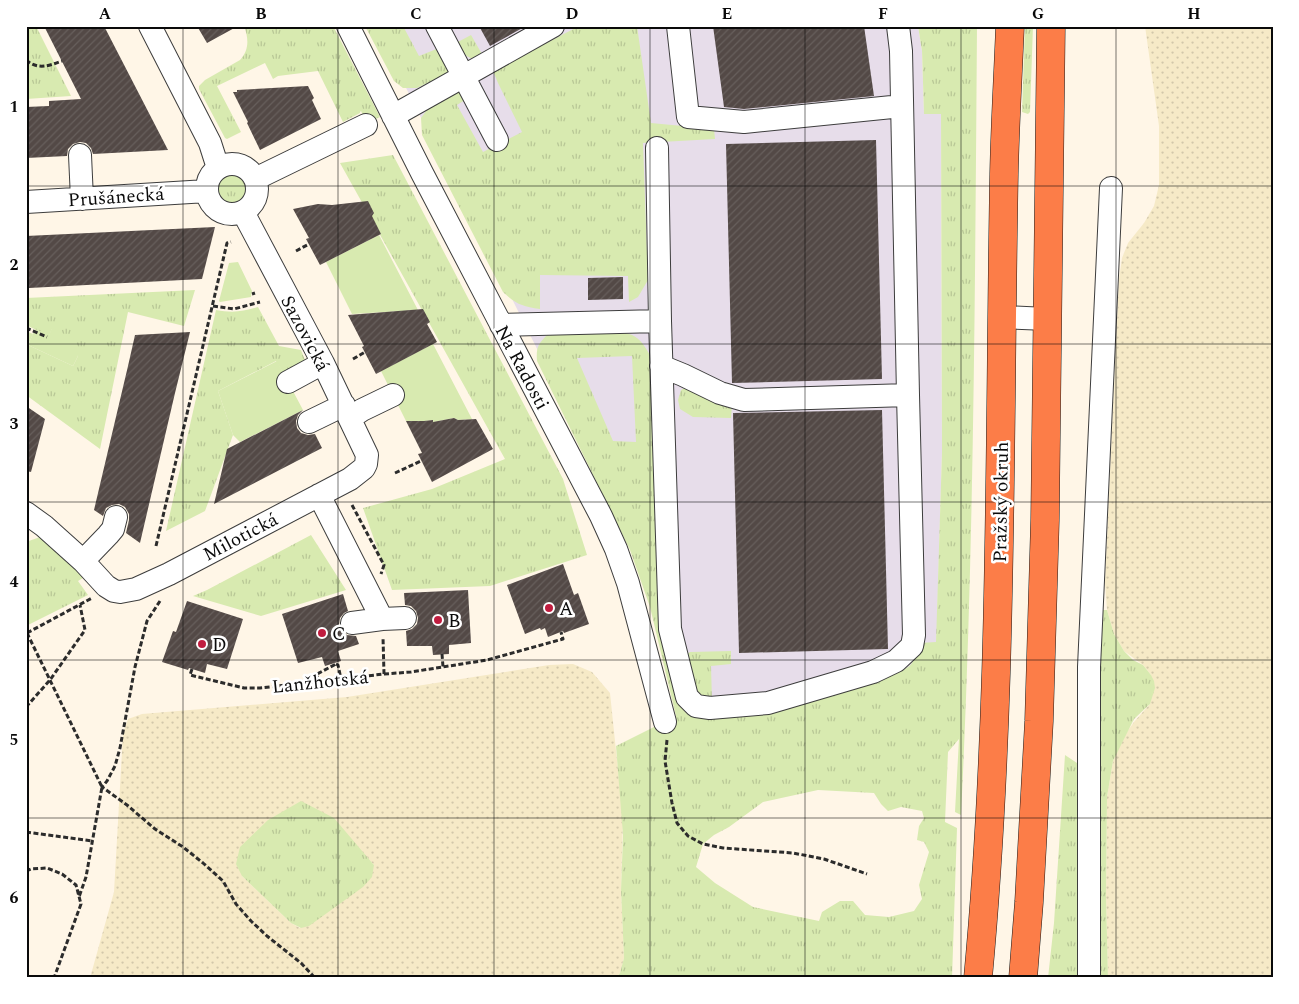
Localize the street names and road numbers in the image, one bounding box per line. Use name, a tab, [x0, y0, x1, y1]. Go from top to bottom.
street label: Prušánecká	[67, 180, 166, 215]
street label: Sazovická	[272, 290, 337, 378]
street label: Na Radosti	[487, 320, 556, 415]
street label: Pražský okruh	[986, 441, 1017, 563]
street label: Milotická	[198, 505, 284, 569]
street label: Lanžhotská	[270, 663, 371, 702]

